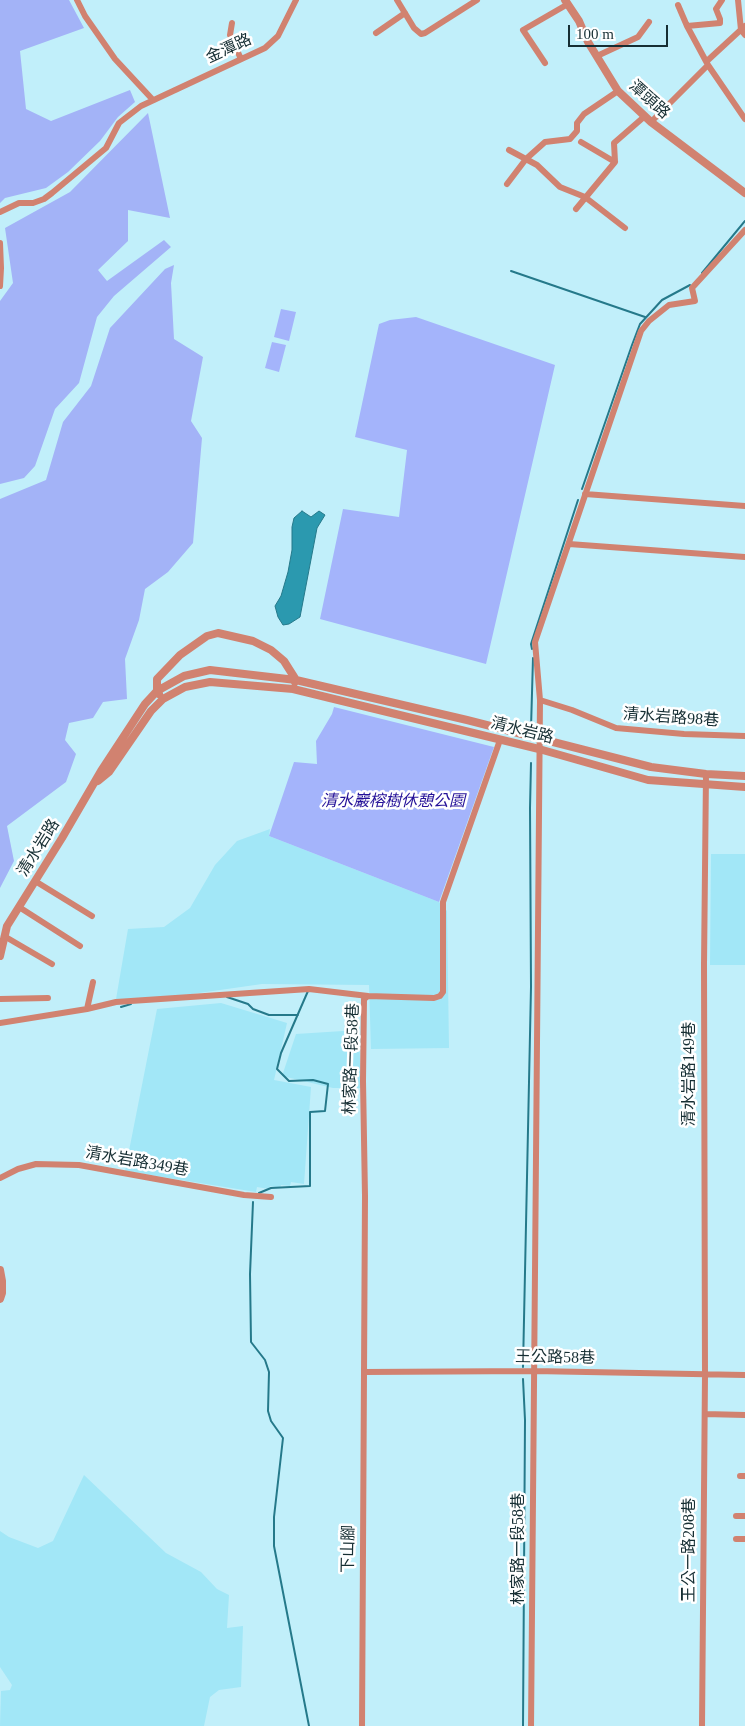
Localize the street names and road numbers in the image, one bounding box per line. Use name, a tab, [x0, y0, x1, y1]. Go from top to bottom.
street label: 金潭路	[203, 30, 255, 68]
street label: 潭頭路	[625, 77, 673, 123]
street label: 清水岩路98巷	[622, 705, 720, 731]
street label: 清水岩路	[489, 714, 555, 748]
street label: 清水岩路	[14, 816, 64, 880]
street label: 林家路一段58巷	[340, 1003, 364, 1115]
street label: 清水岩路149巷	[680, 1022, 700, 1126]
street label: 清水岩路349巷	[84, 1144, 190, 1180]
street label: 王公路58巷	[515, 1348, 595, 1368]
street label: 林家路一段58巷	[509, 1493, 529, 1605]
street label: 王公一路208巷	[680, 1498, 700, 1602]
street label: 下山腳	[339, 1525, 359, 1573]

